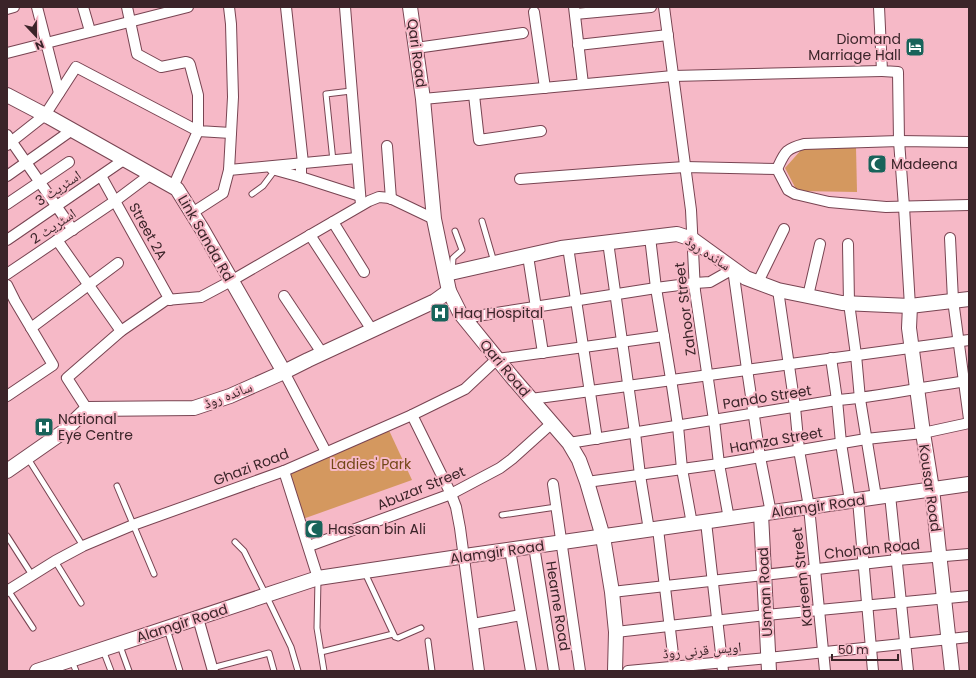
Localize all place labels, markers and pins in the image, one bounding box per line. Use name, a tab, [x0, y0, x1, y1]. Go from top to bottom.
place label: Diomand Marriage Hall	[808, 29, 901, 65]
hotel icon: Diomand Marriage Hall	[904, 36, 926, 58]
mosque icon: Madeena	[866, 153, 888, 175]
place label: Madeena	[891, 154, 958, 174]
hospital icon: Haq Hospital	[429, 302, 451, 324]
place label: Haq Hospital	[454, 303, 543, 323]
place label: National Eye Centre	[58, 409, 133, 445]
hospital icon: National Eye Centre	[33, 416, 55, 438]
mosque icon: Hassan bin Ali	[303, 518, 325, 540]
place label: Hassan bin Ali	[328, 519, 426, 539]

